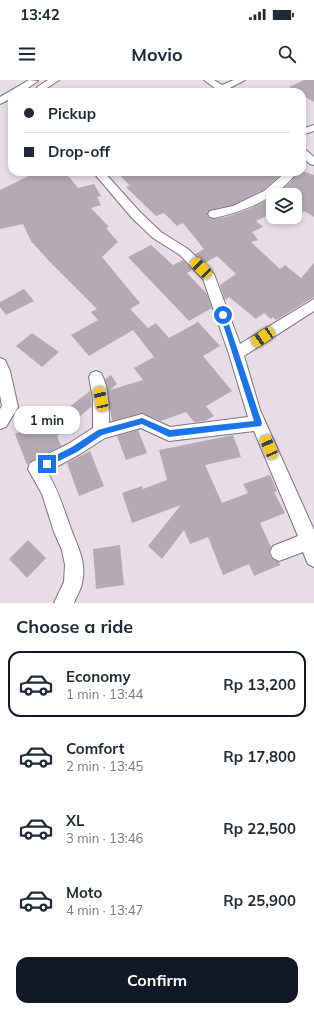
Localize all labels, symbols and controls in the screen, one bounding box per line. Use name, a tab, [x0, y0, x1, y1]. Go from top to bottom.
text: 13:42	[20, 5, 60, 24]
icon: menu	[16, 43, 38, 65]
text: Movio	[131, 43, 183, 66]
icon: search	[276, 43, 298, 65]
text: Pickup	[48, 104, 96, 123]
text: Drop-off	[48, 142, 110, 161]
map controls	[266, 188, 302, 224]
button: layers	[266, 188, 302, 224]
car	[188, 255, 214, 281]
route start	[214, 306, 232, 324]
car	[250, 325, 276, 349]
car	[92, 386, 110, 412]
callout: 1 min	[14, 406, 80, 434]
text: 1 min	[30, 412, 64, 428]
car	[259, 434, 279, 460]
route end	[38, 455, 56, 473]
text: Choose a ride	[16, 615, 133, 638]
icon: car	[18, 666, 54, 702]
text: Economy	[66, 667, 131, 686]
text: Rp 13,200	[223, 675, 296, 694]
text: 1 min · 13:44	[66, 686, 143, 702]
icon: car	[18, 738, 54, 774]
text: Comfort	[66, 739, 124, 758]
text: Rp 17,800	[223, 747, 296, 766]
text: 2 min · 13:45	[66, 758, 143, 774]
icon: car	[18, 810, 54, 846]
text: XL	[66, 811, 84, 830]
text: Rp 22,500	[223, 819, 296, 838]
text: 3 min · 13:46	[66, 830, 143, 846]
icon: car	[18, 882, 54, 918]
text: Moto	[66, 883, 102, 902]
text: Rp 25,900	[223, 891, 296, 910]
text: 4 min · 13:47	[66, 902, 143, 918]
button: Confirm	[16, 957, 298, 1003]

